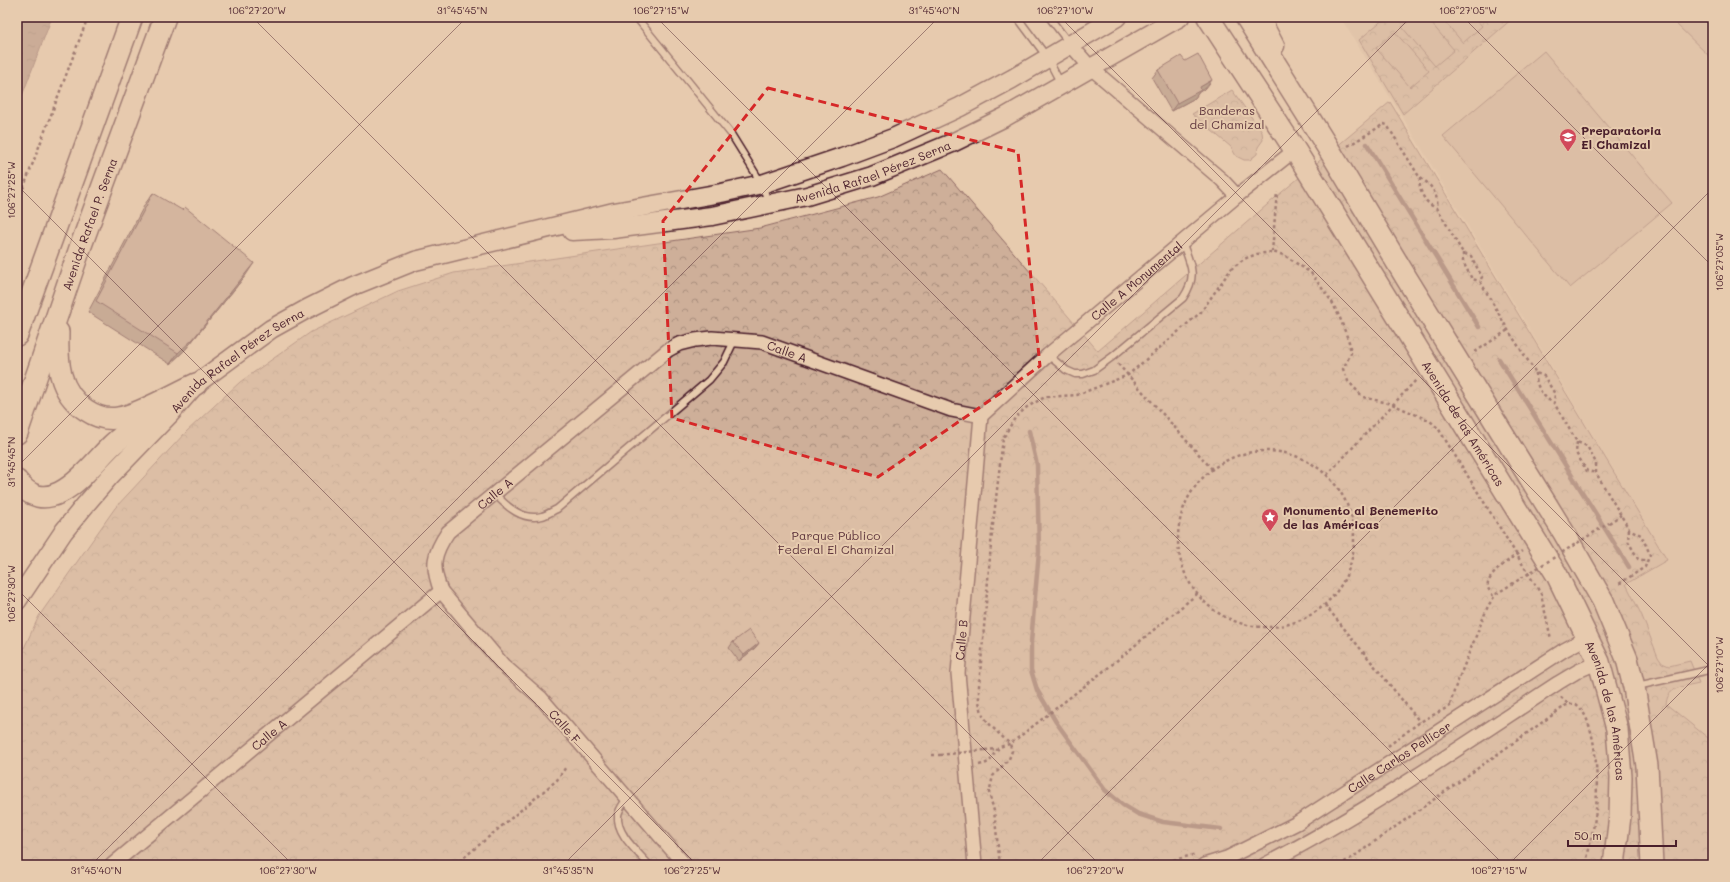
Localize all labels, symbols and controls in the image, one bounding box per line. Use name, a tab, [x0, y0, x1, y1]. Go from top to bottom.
text: 106°27'20"W	[228, 3, 286, 17]
text: 31°45'45"N	[437, 3, 487, 17]
text: 106°27'15"W	[633, 3, 689, 17]
text: 31°45'40"N	[908, 3, 960, 17]
text: 106°27'10"W	[1037, 3, 1094, 17]
text: 106°27'05"W	[1439, 3, 1497, 17]
park label: Banderas del Chamizal	[1189, 102, 1265, 132]
place label: Preparatoria El Chamizal	[1581, 122, 1661, 152]
school or university icon: Preparatoria El Chamizal	[1558, 127, 1578, 152]
street label: Avenida Rafael Pérez Serna	[793, 136, 953, 206]
street label: Avenida Rafael P. Serna	[58, 156, 120, 293]
text: 106°27'25"W	[4, 161, 18, 219]
text: 106°27'05"W	[1712, 233, 1726, 291]
street label: Calle A Monumental	[1087, 238, 1185, 324]
street label: Avenida Rafael Pérez Serna	[167, 304, 307, 416]
street label: Calle A	[765, 337, 810, 366]
street label: Avenida de las Américas	[1419, 358, 1508, 489]
text: 31°45'45"N	[4, 437, 18, 487]
street label: Calle A	[474, 474, 516, 513]
place label: Monumento al Benemerito de las Américas	[1283, 502, 1438, 532]
place icon: Monumento al Benemerito de las Américas	[1260, 507, 1280, 532]
park label: Parque Público Federal El Chamizal	[778, 527, 894, 557]
text: 106°27'30"W	[4, 565, 18, 623]
street label: Calle B	[951, 619, 971, 661]
text: 106°27'10"W	[1712, 636, 1726, 693]
street label: Avenida de las Américas	[1582, 638, 1629, 781]
street label: Calle F	[546, 706, 584, 747]
street label: Calle A	[248, 715, 290, 754]
street label: Calle Carlos Pellicer	[1344, 717, 1454, 796]
scale bar	[1568, 822, 1676, 848]
text: 50 m	[1574, 827, 1602, 843]
text: 31°45'40"N	[70, 863, 122, 877]
text: 106°27'30"W	[259, 863, 317, 877]
text: 31°45'35"N	[543, 863, 593, 877]
text: 106°27'25"W	[663, 863, 721, 877]
text: 106°27'20"W	[1066, 863, 1124, 877]
text: 106°27'15"W	[1471, 863, 1527, 877]

